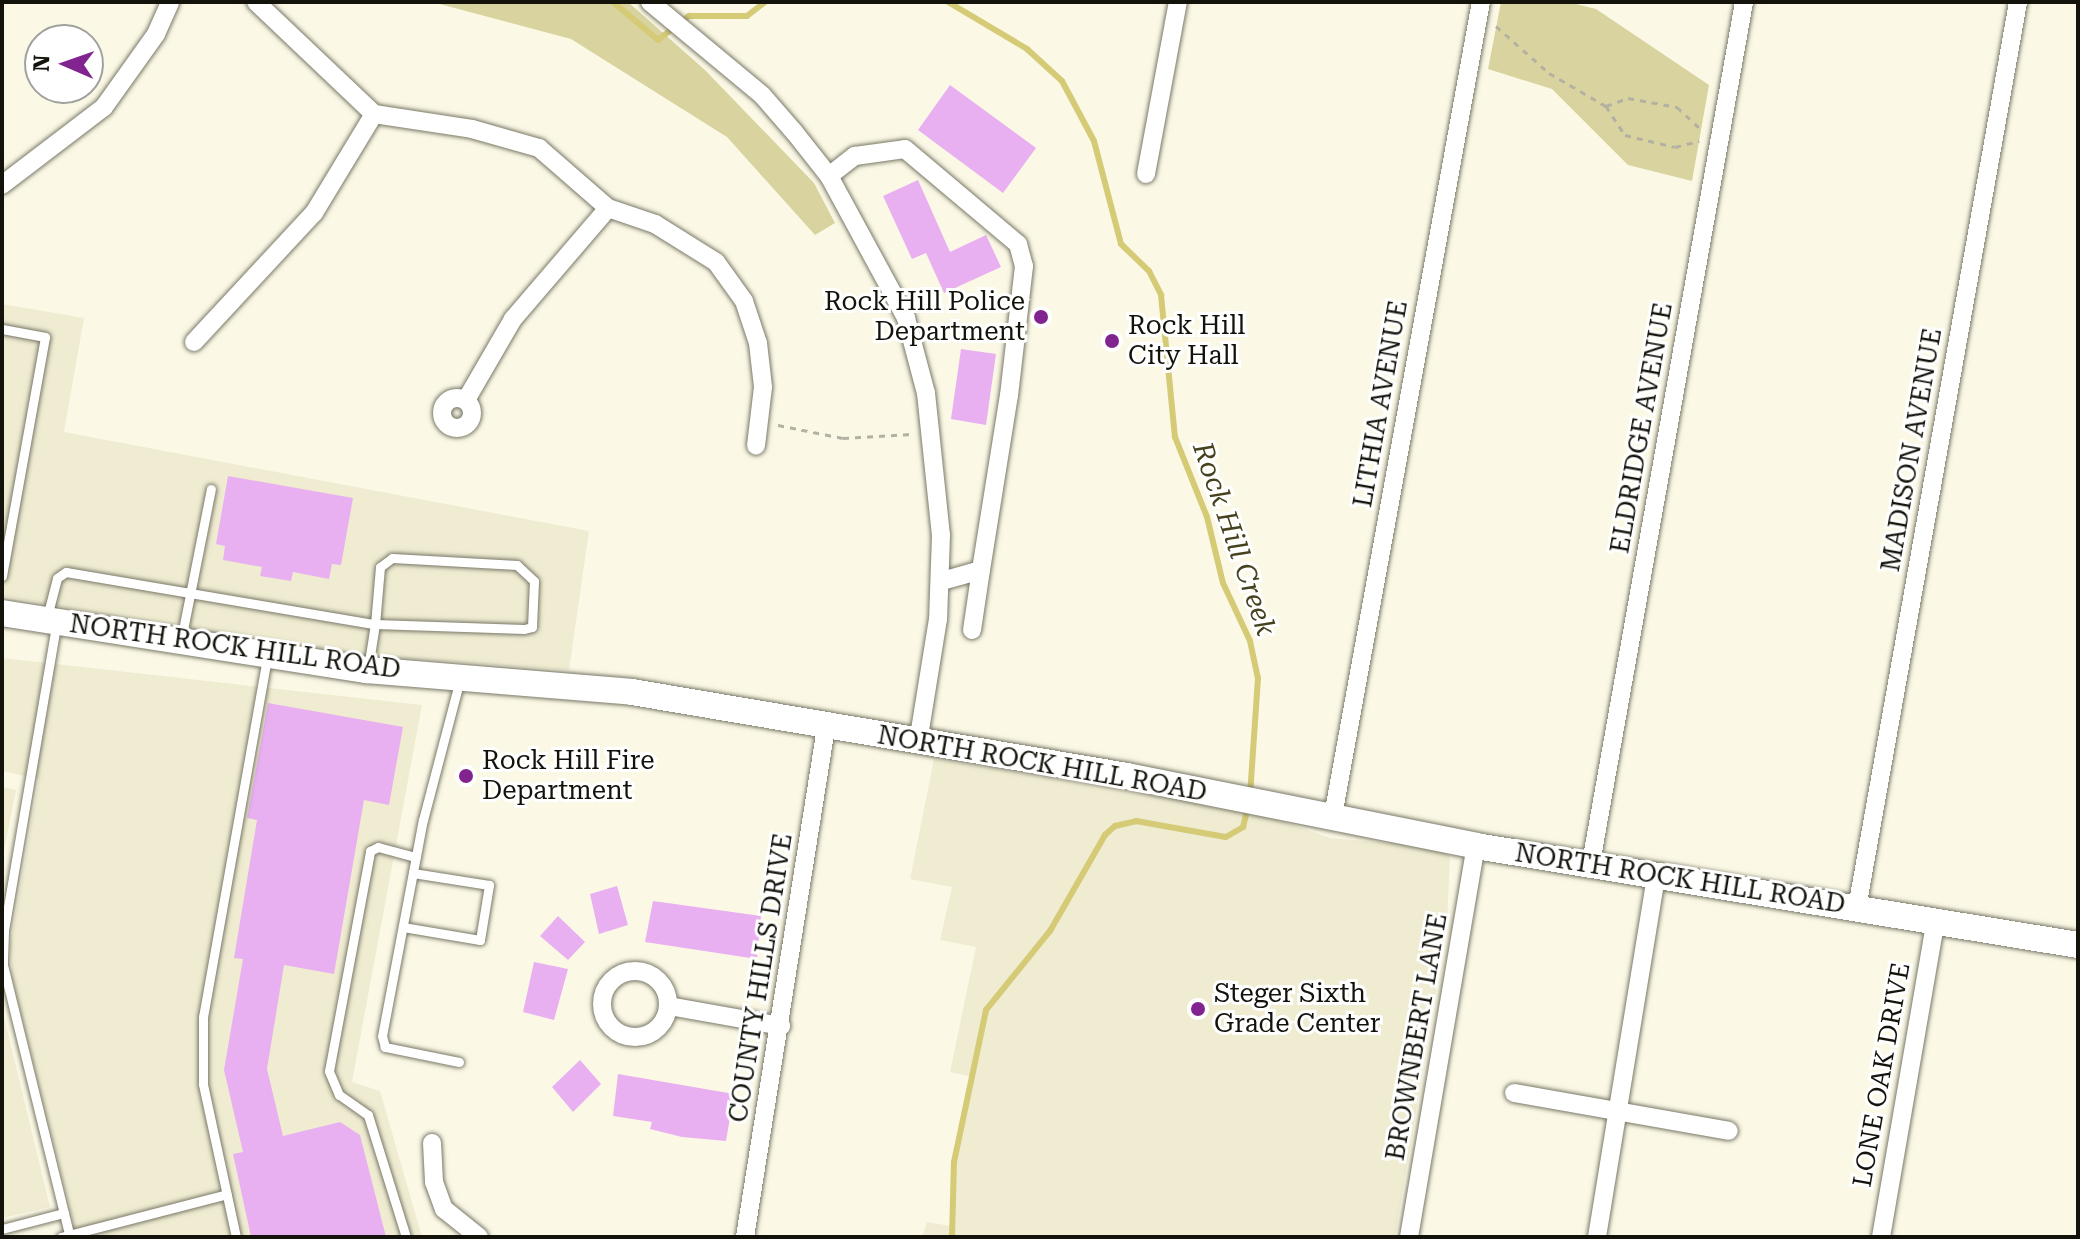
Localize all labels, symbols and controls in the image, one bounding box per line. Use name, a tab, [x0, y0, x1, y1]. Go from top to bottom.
north arrow	[24, 24, 104, 104]
text: N	[29, 54, 54, 72]
place label: Rock Hill Police Department	[824, 286, 1025, 348]
street label: LITHIA AVENUE	[1347, 298, 1415, 510]
street label: ELDRIDGE AVENUE	[1605, 300, 1679, 556]
marker: Rock Hill Police Department	[1032, 308, 1050, 326]
place label: Rock Hill City Hall	[1128, 310, 1245, 372]
street label: MADISON AVENUE	[1875, 326, 1949, 574]
marker: Rock Hill City Hall	[1103, 332, 1121, 350]
water label: Rock Hill Creek	[1185, 438, 1283, 640]
street label: NORTH ROCK HILL ROAD	[68, 608, 402, 686]
street label: NORTH ROCK HILL ROAD	[875, 720, 1209, 808]
place label: Rock Hill Fire Department	[482, 745, 654, 806]
marker: Rock Hill Fire Department	[457, 767, 475, 785]
street label: COUNTY HILLS DRIVE	[723, 831, 799, 1125]
street label: NORTH ROCK HILL ROAD	[1513, 837, 1847, 921]
street label: BROWNBERT LANE	[1380, 911, 1454, 1163]
street label: LONE OAK DRIVE	[1847, 960, 1917, 1190]
place label: Steger Sixth Grade Center	[1214, 978, 1380, 1040]
marker: Steger Sixth Grade Center	[1189, 1000, 1207, 1018]

